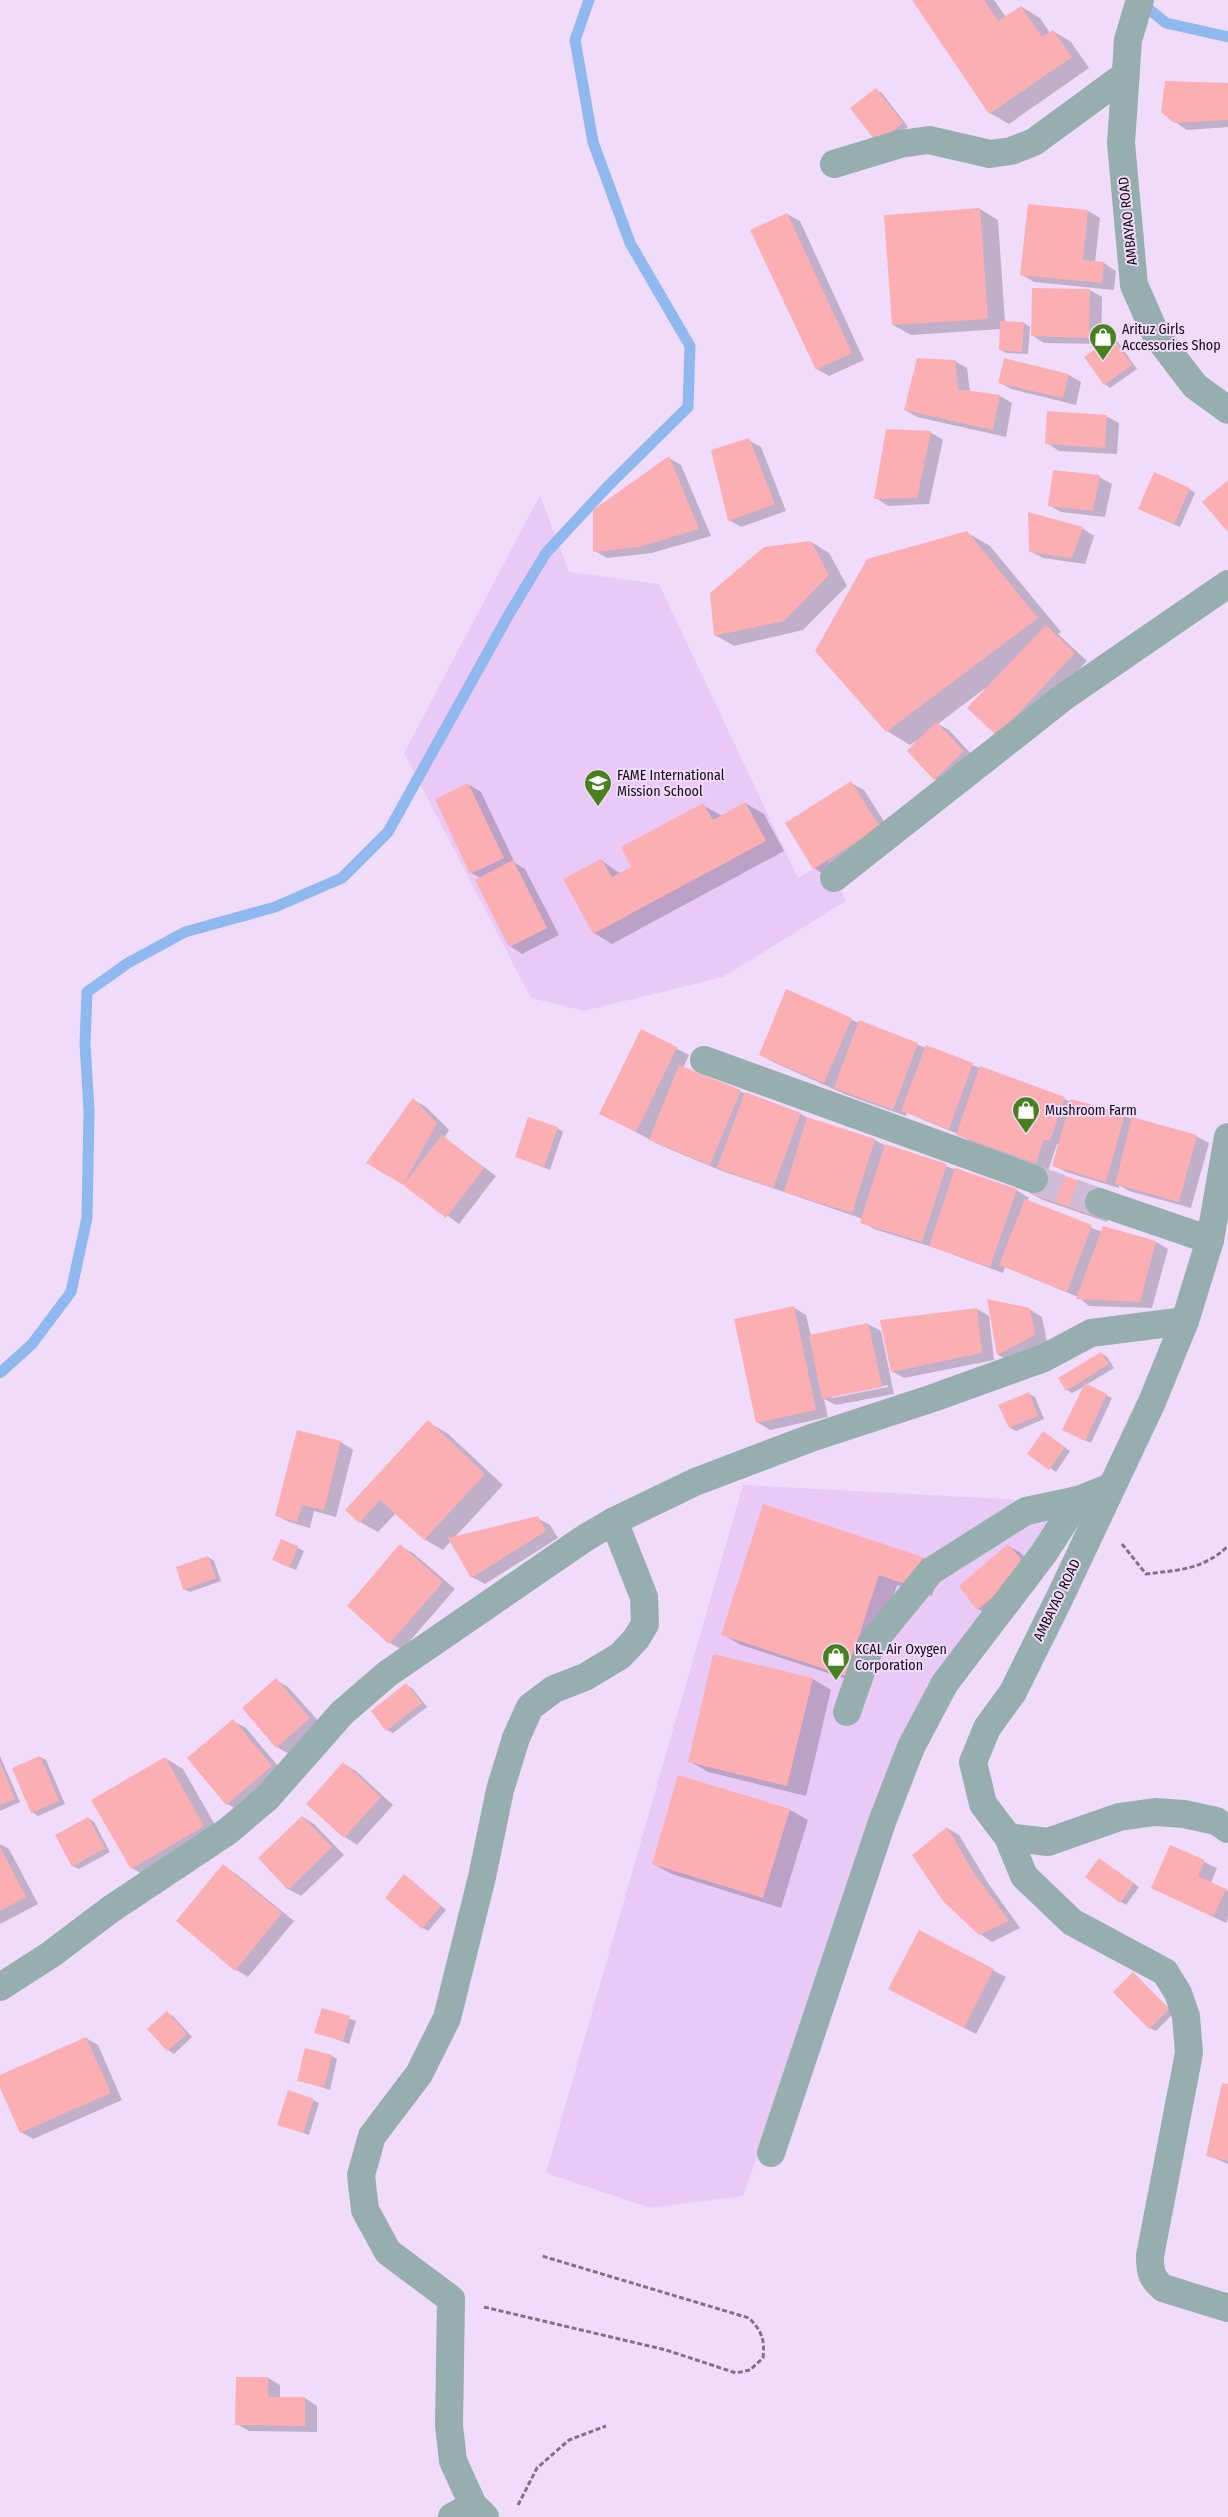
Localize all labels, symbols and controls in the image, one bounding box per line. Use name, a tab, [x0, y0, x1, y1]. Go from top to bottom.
street label: AMBAYAO ROAD	[1115, 176, 1141, 266]
place label: Arituz Girls Accessories Shop	[1122, 321, 1221, 354]
shop icon: Arituz Girls Accessories Shop	[1088, 322, 1118, 361]
place label: FAME International Mission School	[617, 767, 725, 800]
school or university icon: FAME International Mission School	[583, 768, 613, 807]
shop icon: Mushroom Farm	[1011, 1095, 1041, 1134]
place label: Mushroom Farm	[1045, 1102, 1137, 1119]
street label: AMBAYAO ROAD	[1030, 1556, 1084, 1644]
place label: KCAL Air Oxygen Corporation	[855, 1641, 947, 1674]
shop icon: KCAL Air Oxygen Corporation	[821, 1642, 851, 1681]

